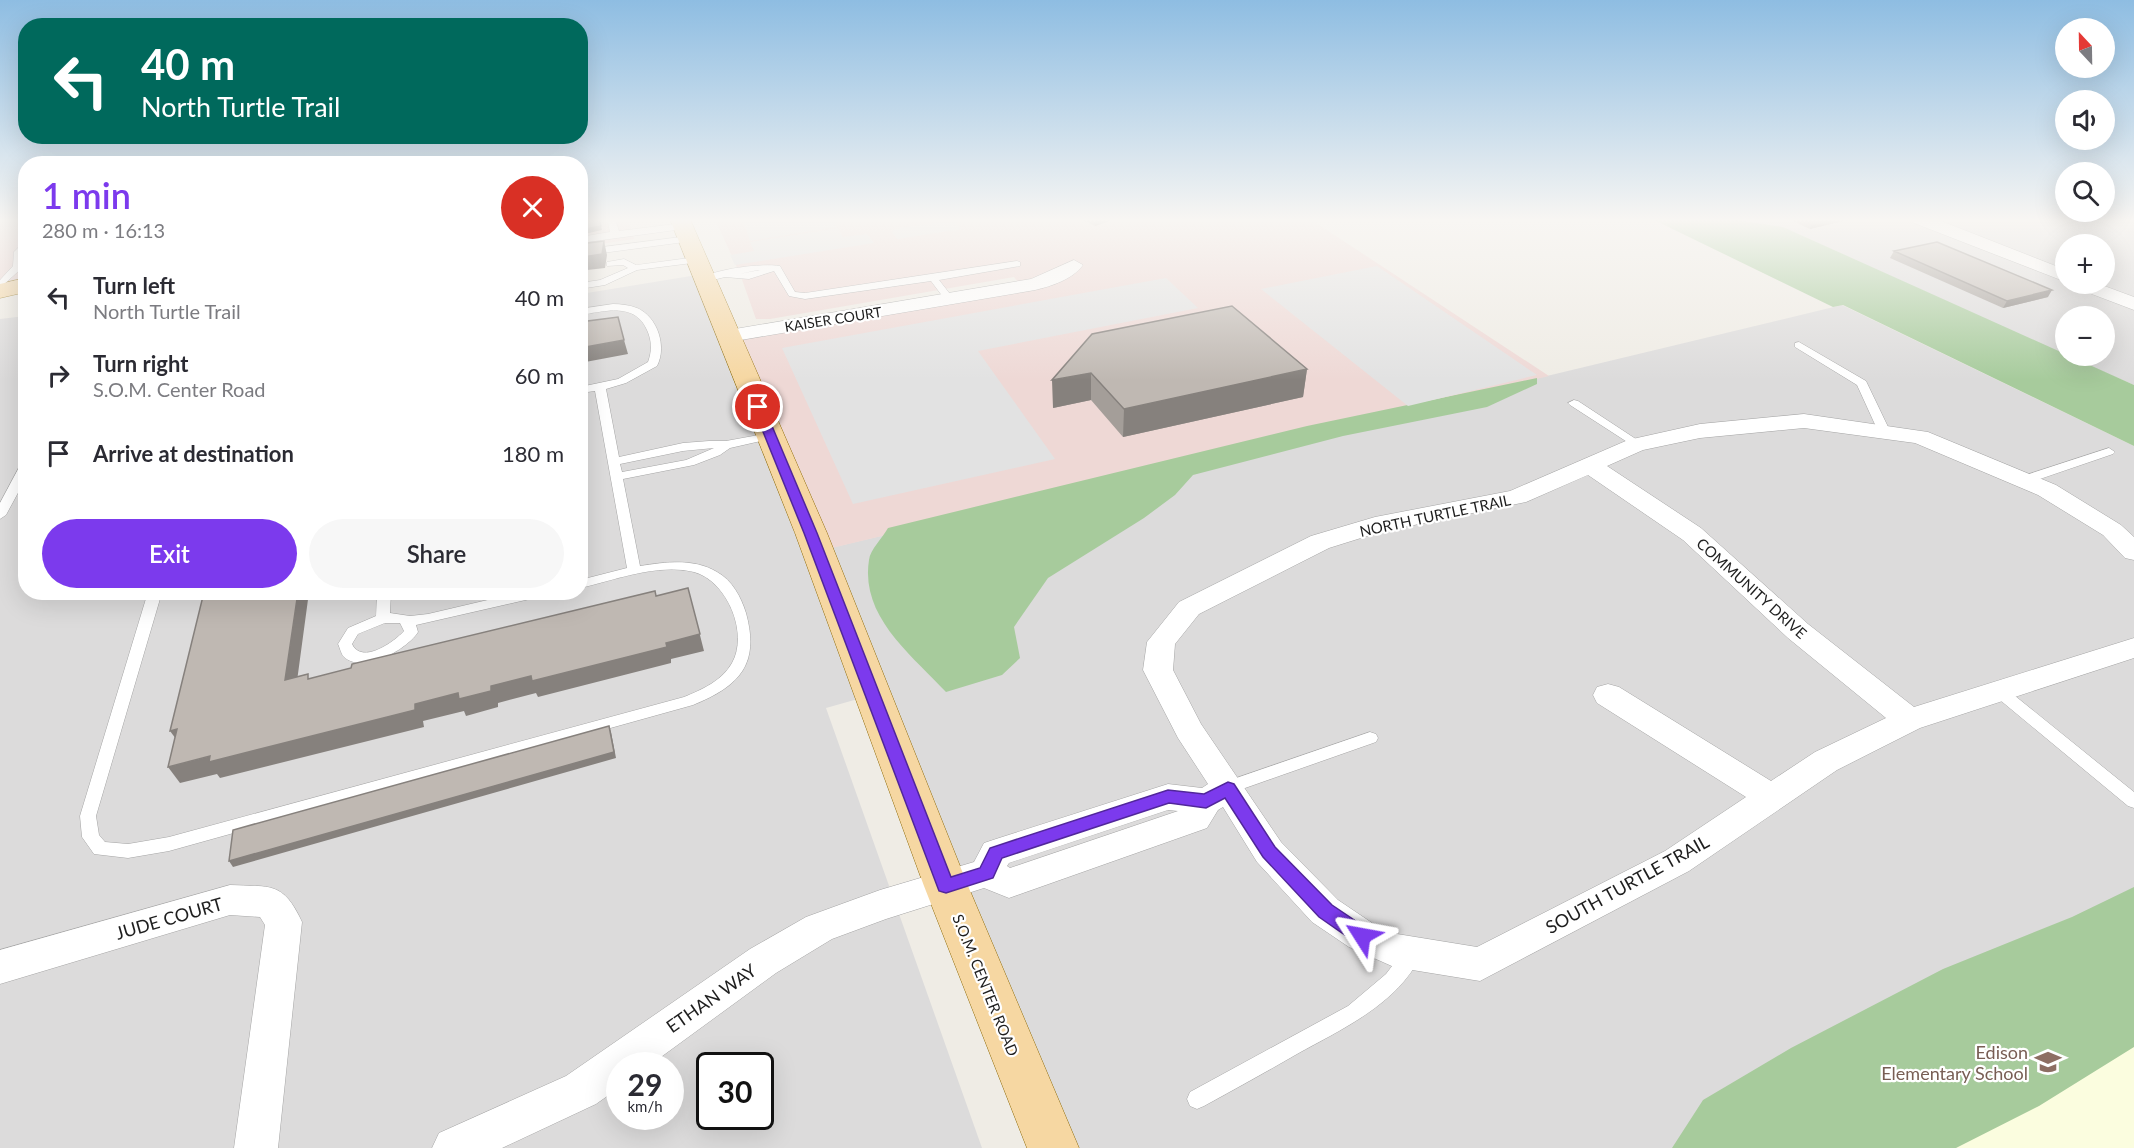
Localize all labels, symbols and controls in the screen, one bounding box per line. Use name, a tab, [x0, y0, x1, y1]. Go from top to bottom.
north arrow	[2055, 18, 2115, 78]
map controls	[2055, 18, 2115, 366]
text: 40 m	[141, 39, 235, 89]
icon: left	[42, 42, 120, 120]
text: North Turtle Trail	[141, 90, 340, 123]
button: sound	[2055, 90, 2115, 150]
button: search	[2055, 162, 2115, 222]
text: 1 min	[42, 173, 131, 217]
button: close	[501, 176, 564, 239]
text: 280 m · 16:13	[42, 218, 165, 242]
button: +	[2055, 234, 2115, 294]
text: Turn left	[93, 272, 175, 299]
icon: left	[42, 281, 75, 314]
text: 40 m	[515, 284, 564, 311]
text: North Turtle Trail	[93, 299, 241, 323]
street label: KAISER COURT	[783, 303, 883, 335]
button: −	[2055, 306, 2115, 366]
text: Turn right	[93, 350, 188, 377]
icon: right	[42, 359, 75, 392]
text: 60 m	[515, 362, 564, 389]
text: S.O.M. Center Road	[93, 377, 266, 401]
pin	[732, 381, 783, 432]
icon: arrive	[741, 390, 774, 423]
icon: arrive	[42, 437, 75, 470]
text: Arrive at destination	[93, 440, 294, 467]
text: 180 m	[502, 440, 564, 467]
street label: NORTH TURTLE TRAIL	[1358, 490, 1513, 540]
button: Exit	[42, 519, 297, 588]
button: Share	[309, 519, 564, 588]
street label: COMMUNITY DRIVE	[1693, 534, 1811, 642]
street label: SOUTH TURTLE TRAIL	[1542, 830, 1712, 938]
street label: JUDE COURT	[113, 892, 225, 944]
position arrow	[1330, 904, 1394, 968]
street label: S.O.M. CENTER ROAD	[949, 911, 1023, 1059]
street label: ETHAN WAY	[662, 958, 761, 1037]
place label: Edison Elementary School	[1881, 1041, 2028, 1084]
school or university icon: Edison Elementary School	[2033, 1047, 2063, 1077]
speed limit sign: 30	[696, 1052, 774, 1130]
text: 29	[628, 1066, 662, 1102]
text: km/h	[627, 1097, 663, 1115]

